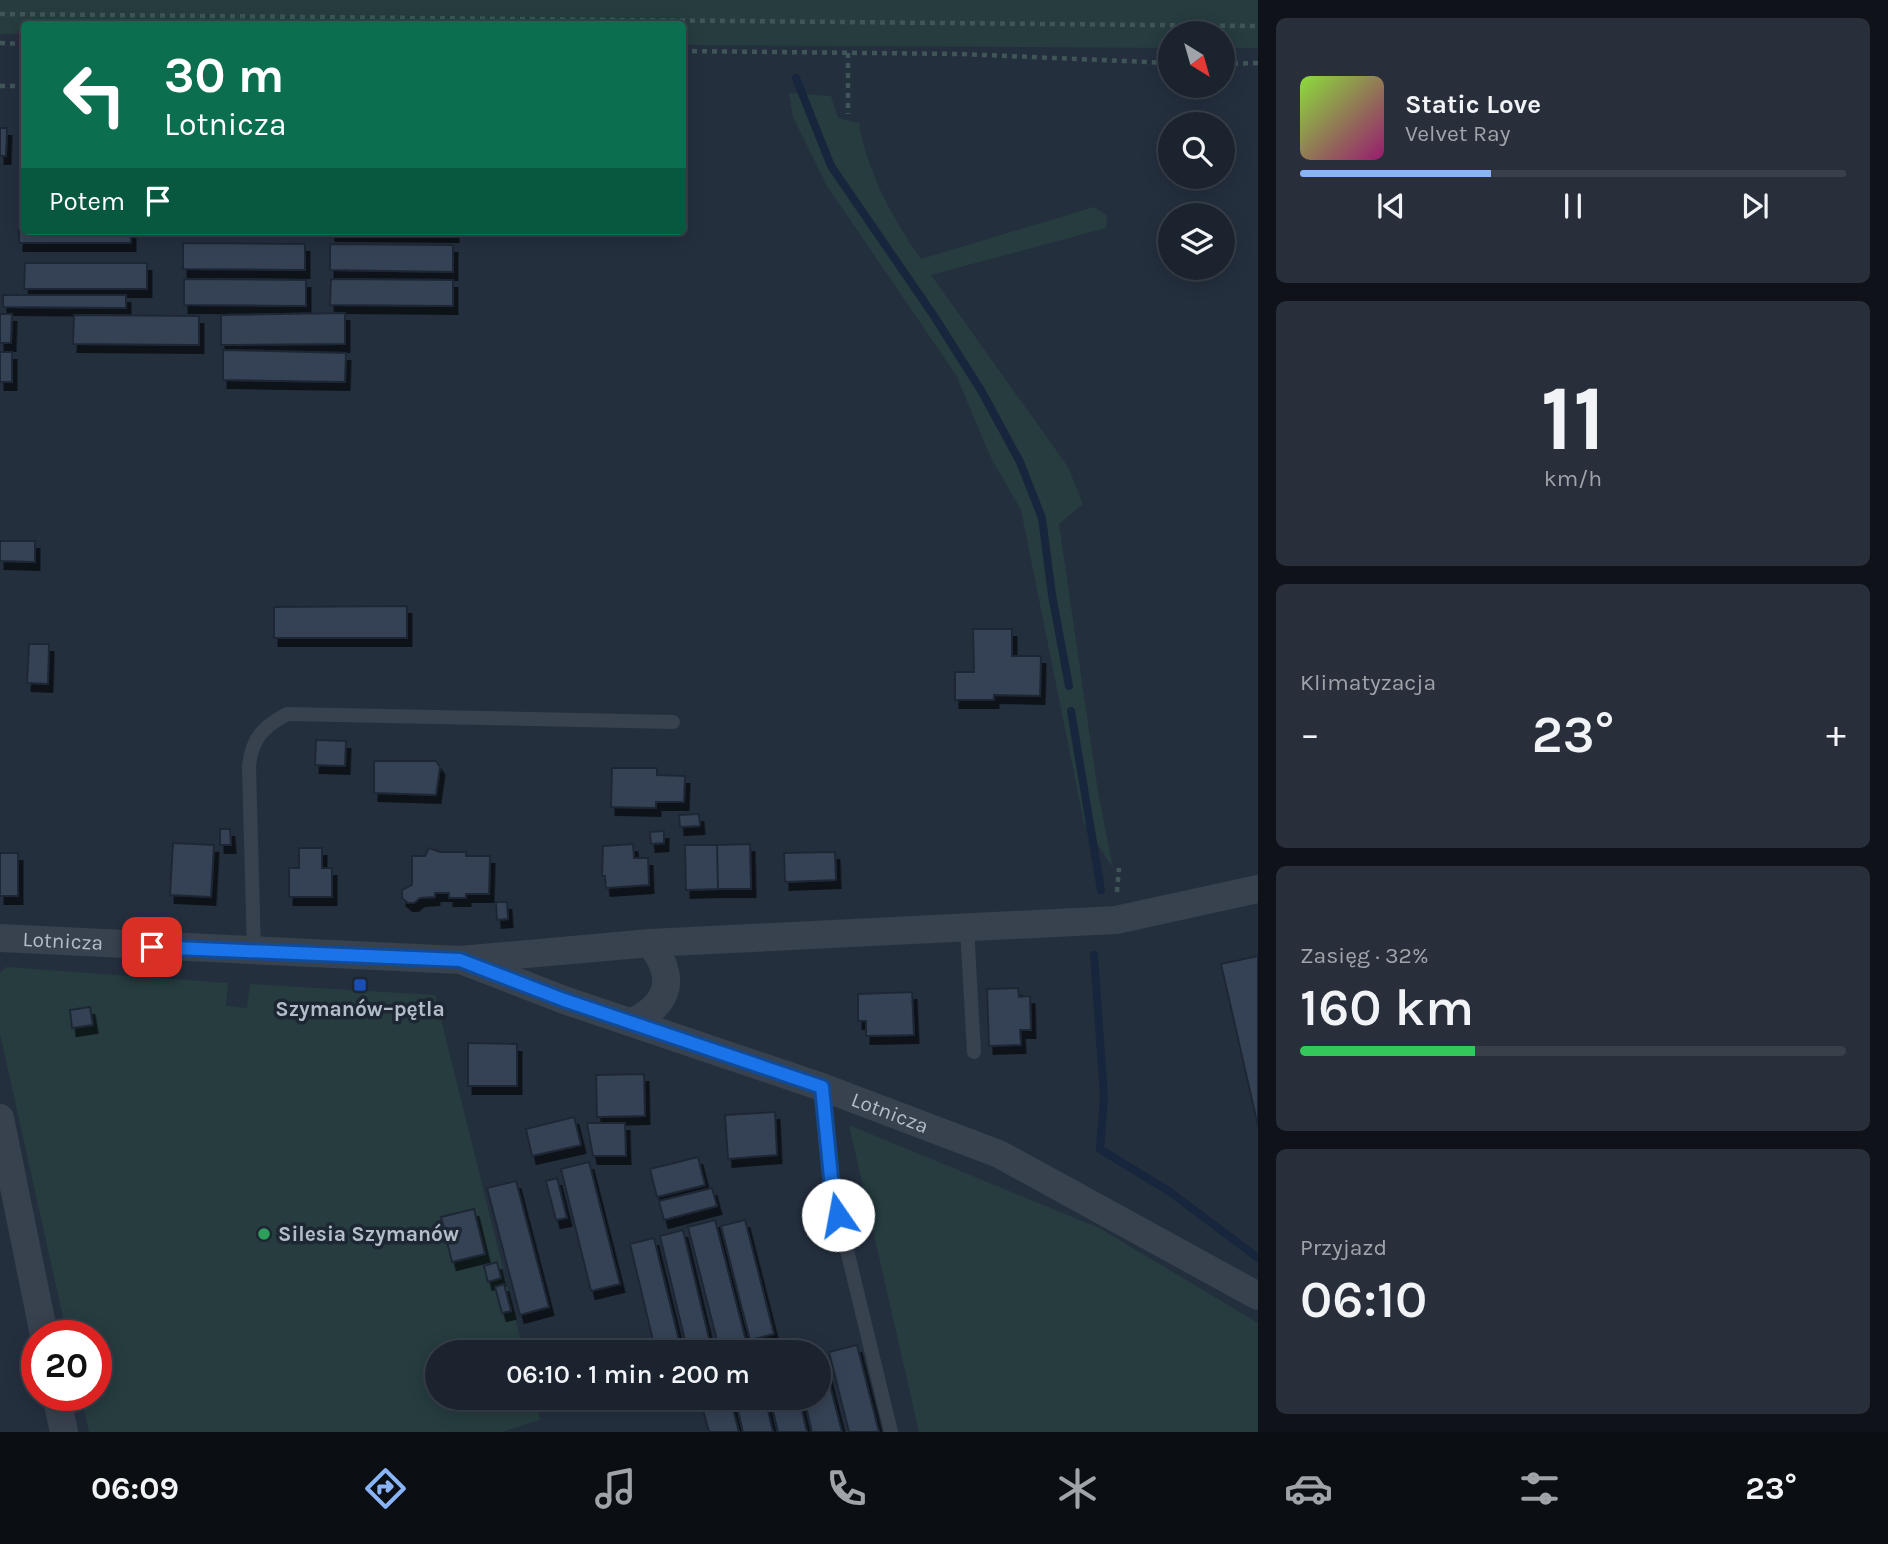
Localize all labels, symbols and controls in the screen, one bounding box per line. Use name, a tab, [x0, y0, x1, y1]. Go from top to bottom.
north arrow	[1158, 21, 1236, 98]
map controls	[1158, 21, 1235, 280]
text: 30 m	[164, 47, 284, 104]
icon: left	[49, 49, 140, 140]
text: Static Love	[1405, 89, 1541, 120]
text: Lotnicza	[164, 106, 287, 143]
button: search	[1158, 112, 1235, 189]
text: Velvet Ray	[1405, 120, 1510, 147]
icon: arrive	[139, 182, 177, 220]
text: Potem	[49, 186, 125, 217]
icon: previous	[1372, 187, 1410, 225]
icon: pause	[1554, 187, 1592, 225]
icon: next	[1736, 187, 1774, 225]
button: layers	[1158, 203, 1235, 280]
text: 11	[1541, 366, 1605, 472]
text: km/h	[1544, 465, 1602, 492]
text: Klimatyzacja	[1300, 669, 1436, 696]
text: 23°	[1532, 704, 1614, 765]
text: −	[1300, 712, 1320, 757]
text: +	[1826, 712, 1846, 757]
pin	[122, 917, 182, 977]
street label: Lotnicza	[22, 927, 104, 955]
icon: arrive	[133, 928, 171, 966]
text: Zasięg · 32%	[1300, 942, 1429, 969]
marker: Szymanów–pętla	[352, 977, 368, 993]
text: 160 km	[1300, 977, 1474, 1038]
place label: Szymanów–pętla	[275, 997, 445, 1021]
street label: Lotnicza	[848, 1087, 932, 1138]
position arrow	[801, 1178, 875, 1252]
place label: Silesia Szymanów	[278, 1222, 459, 1246]
marker: Silesia Szymanów	[256, 1226, 272, 1242]
text: Przyjazd	[1300, 1234, 1387, 1261]
text: 06:10	[1300, 1269, 1427, 1330]
speed limit sign: 20	[21, 1320, 112, 1411]
text: 06:10 · 1 min · 200 m	[506, 1359, 750, 1390]
icon: directions	[361, 1464, 410, 1513]
icon: music	[591, 1464, 640, 1513]
icon: phone	[822, 1464, 871, 1513]
icon: climate	[1053, 1464, 1102, 1513]
icon: car	[1284, 1464, 1333, 1513]
icon: filters	[1515, 1464, 1564, 1513]
text: 06:09	[91, 1470, 179, 1507]
text: 23°	[1745, 1470, 1797, 1507]

